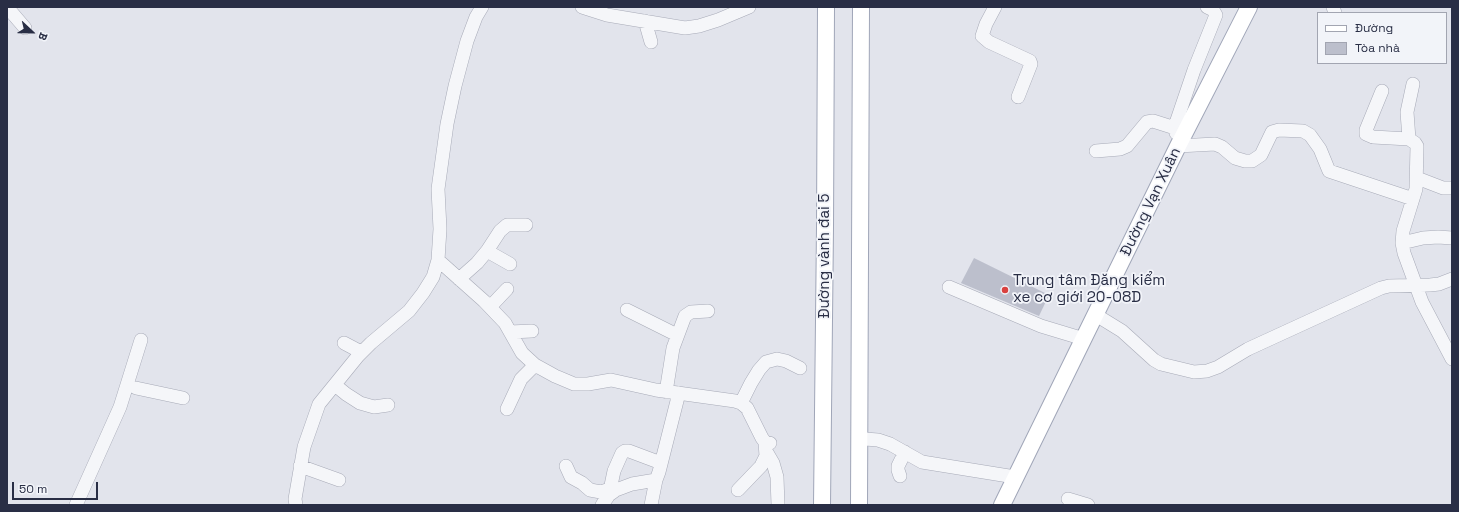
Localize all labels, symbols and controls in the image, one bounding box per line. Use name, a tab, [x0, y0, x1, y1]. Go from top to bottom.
north arrow	[12, 12, 52, 52]
legend	[1317, 12, 1447, 64]
text: Đường	[1355, 20, 1393, 36]
text: B	[35, 30, 51, 43]
text: Tòa nhà	[1355, 40, 1400, 56]
street label: Đường Vạn Xuân	[1117, 145, 1185, 259]
street label: Đường vành đai 5	[816, 193, 834, 319]
place label: Trung tâm Đăng kiểm xe cơ giới 20-08D	[1013, 272, 1165, 307]
marker: Trung tâm Đăng kiểm xe cơ giới 20-08D	[1000, 285, 1010, 295]
scale bar	[14, 474, 100, 500]
text: 50 m	[19, 481, 47, 497]

